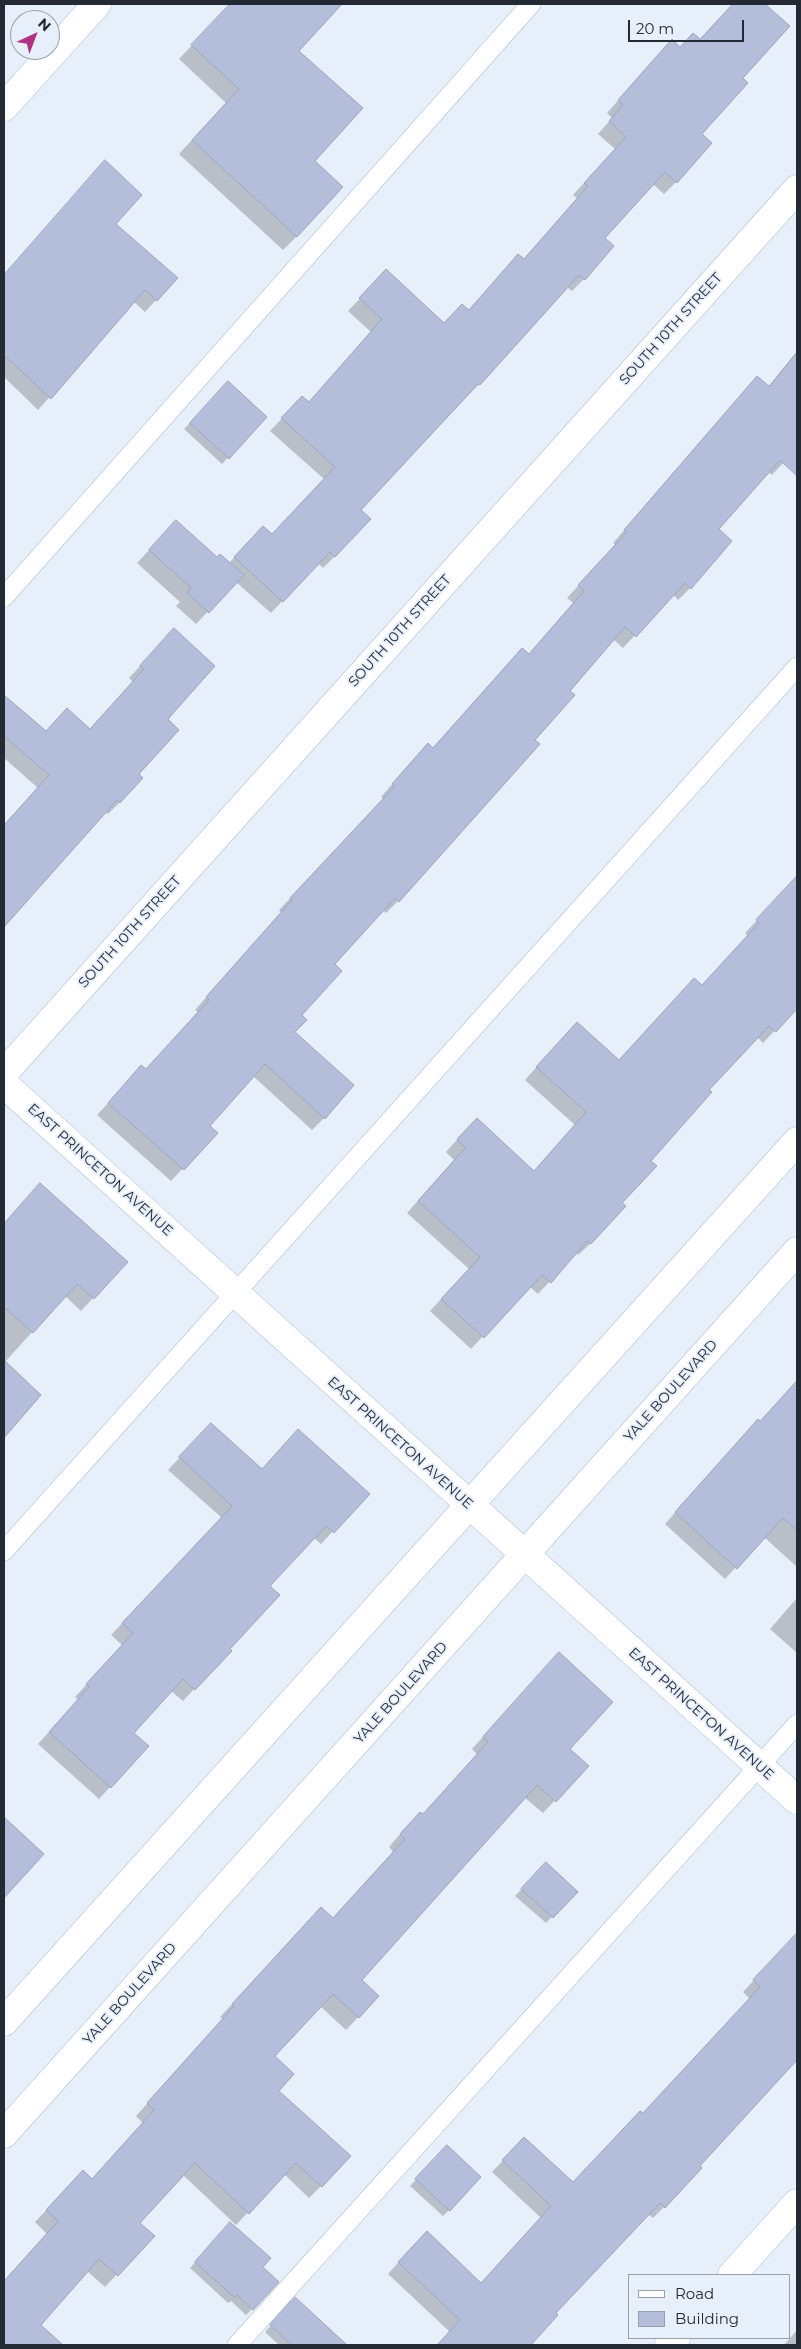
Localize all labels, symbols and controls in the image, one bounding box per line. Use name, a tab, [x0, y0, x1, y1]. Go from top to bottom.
north arrow	[10, 10, 60, 60]
scale bar	[631, 10, 747, 42]
text: N	[34, 14, 55, 35]
text: 20 m	[636, 19, 674, 38]
street label: SOUTH 10TH STREET	[616, 270, 726, 388]
street label: SOUTH 10TH STREET	[345, 572, 455, 690]
street label: SOUTH 10TH STREET	[75, 873, 185, 991]
street label: EAST PRINCETON AVENUE	[24, 1100, 176, 1240]
street label: YALE BOULEVARD	[621, 1337, 721, 1445]
street label: EAST PRINCETON AVENUE	[324, 1373, 476, 1513]
street label: YALE BOULEVARD	[351, 1639, 451, 1747]
street label: EAST PRINCETON AVENUE	[625, 1644, 777, 1784]
street label: YALE BOULEVARD	[80, 1940, 180, 2048]
legend	[628, 2274, 791, 2339]
text: Road	[675, 2284, 714, 2303]
text: Building	[675, 2309, 739, 2328]

